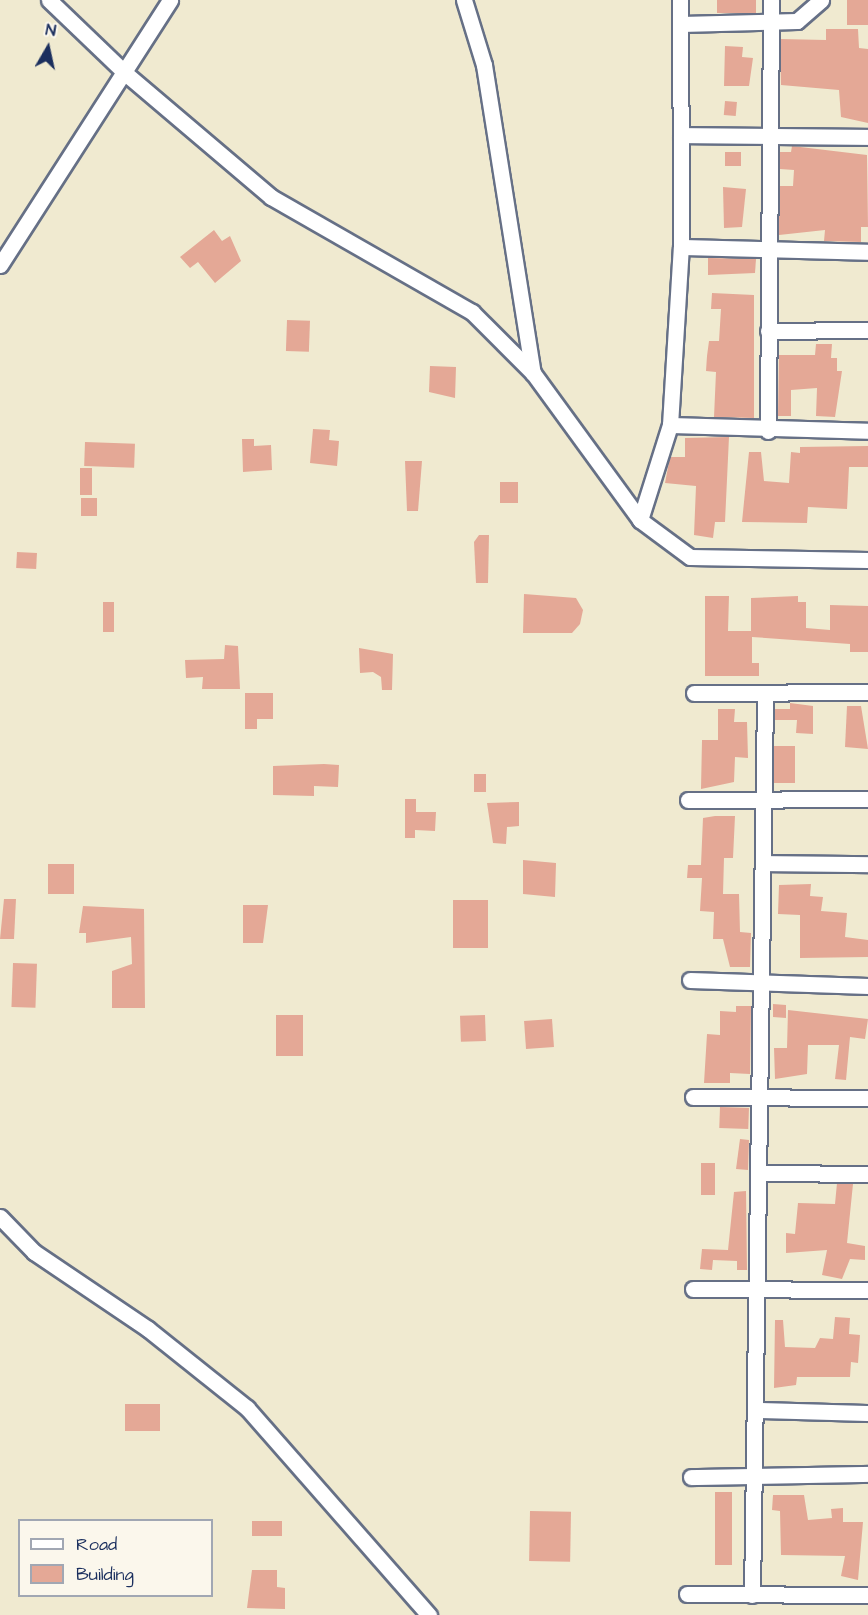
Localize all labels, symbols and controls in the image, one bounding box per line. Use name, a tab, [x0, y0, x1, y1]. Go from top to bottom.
north arrow	[18, 18, 78, 78]
text: N	[44, 19, 57, 42]
legend	[18, 1519, 213, 1597]
text: Road	[76, 1532, 117, 1557]
text: Building	[76, 1562, 134, 1587]

